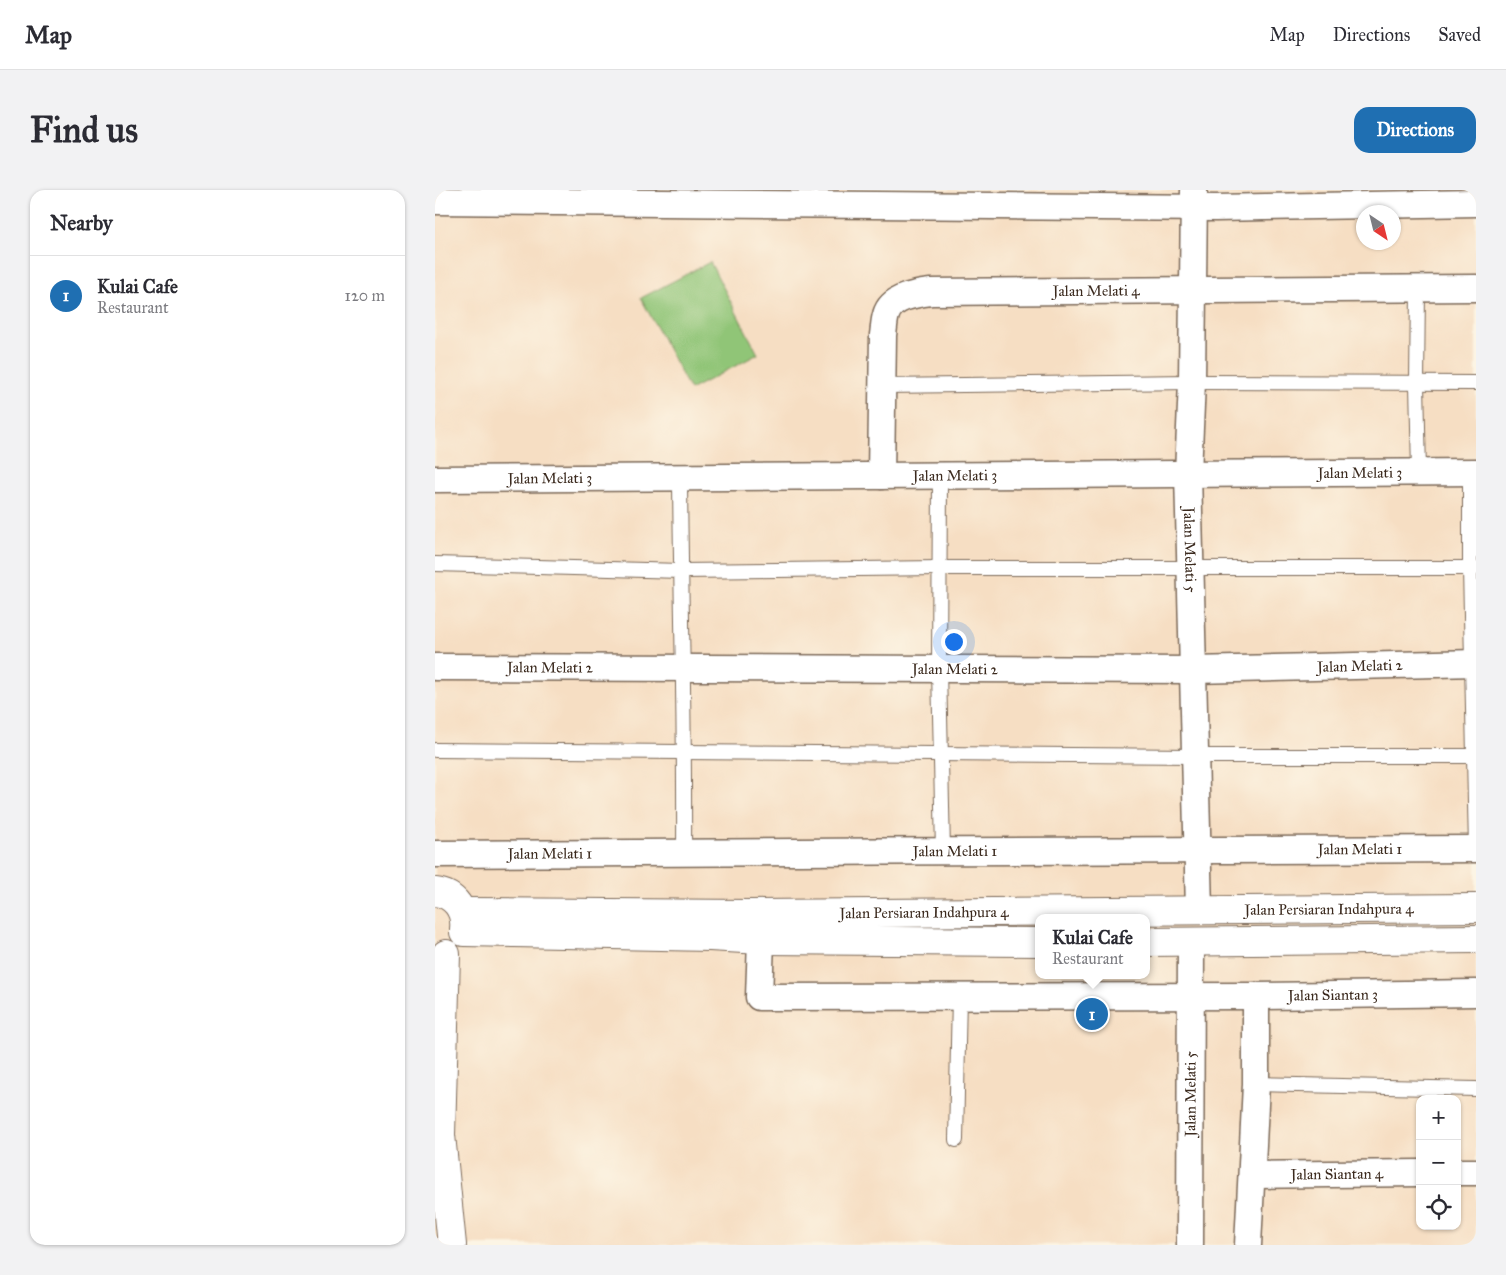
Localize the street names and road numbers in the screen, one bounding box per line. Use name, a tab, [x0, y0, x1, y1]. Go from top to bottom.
street label: Jalan Melati 4	[1051, 281, 1140, 301]
street label: Jalan Melati 3	[1316, 463, 1402, 483]
street label: Jalan Melati 3	[911, 466, 997, 486]
street label: Jalan Melati 3	[506, 469, 592, 489]
street label: Jalan Melati 5	[1179, 505, 1200, 593]
street label: Jalan Melati 2	[1315, 656, 1404, 677]
street label: Jalan Melati 2	[505, 658, 594, 677]
street label: Jalan Melati 2	[910, 660, 999, 679]
street label: Jalan Melati 1	[1316, 840, 1402, 859]
street label: Jalan Melati 1	[911, 842, 997, 861]
street label: Jalan Melati 1	[506, 844, 592, 864]
street label: Jalan Persiaran Indahpura 4	[1242, 900, 1414, 920]
street label: Jalan Persiaran Indahpura 4	[837, 903, 1009, 923]
street label: Jalan Siantan 3	[1286, 985, 1378, 1006]
street label: Jalan Melati 5	[1181, 1051, 1200, 1139]
street label: Jalan Siantan 4	[1289, 1164, 1384, 1185]

